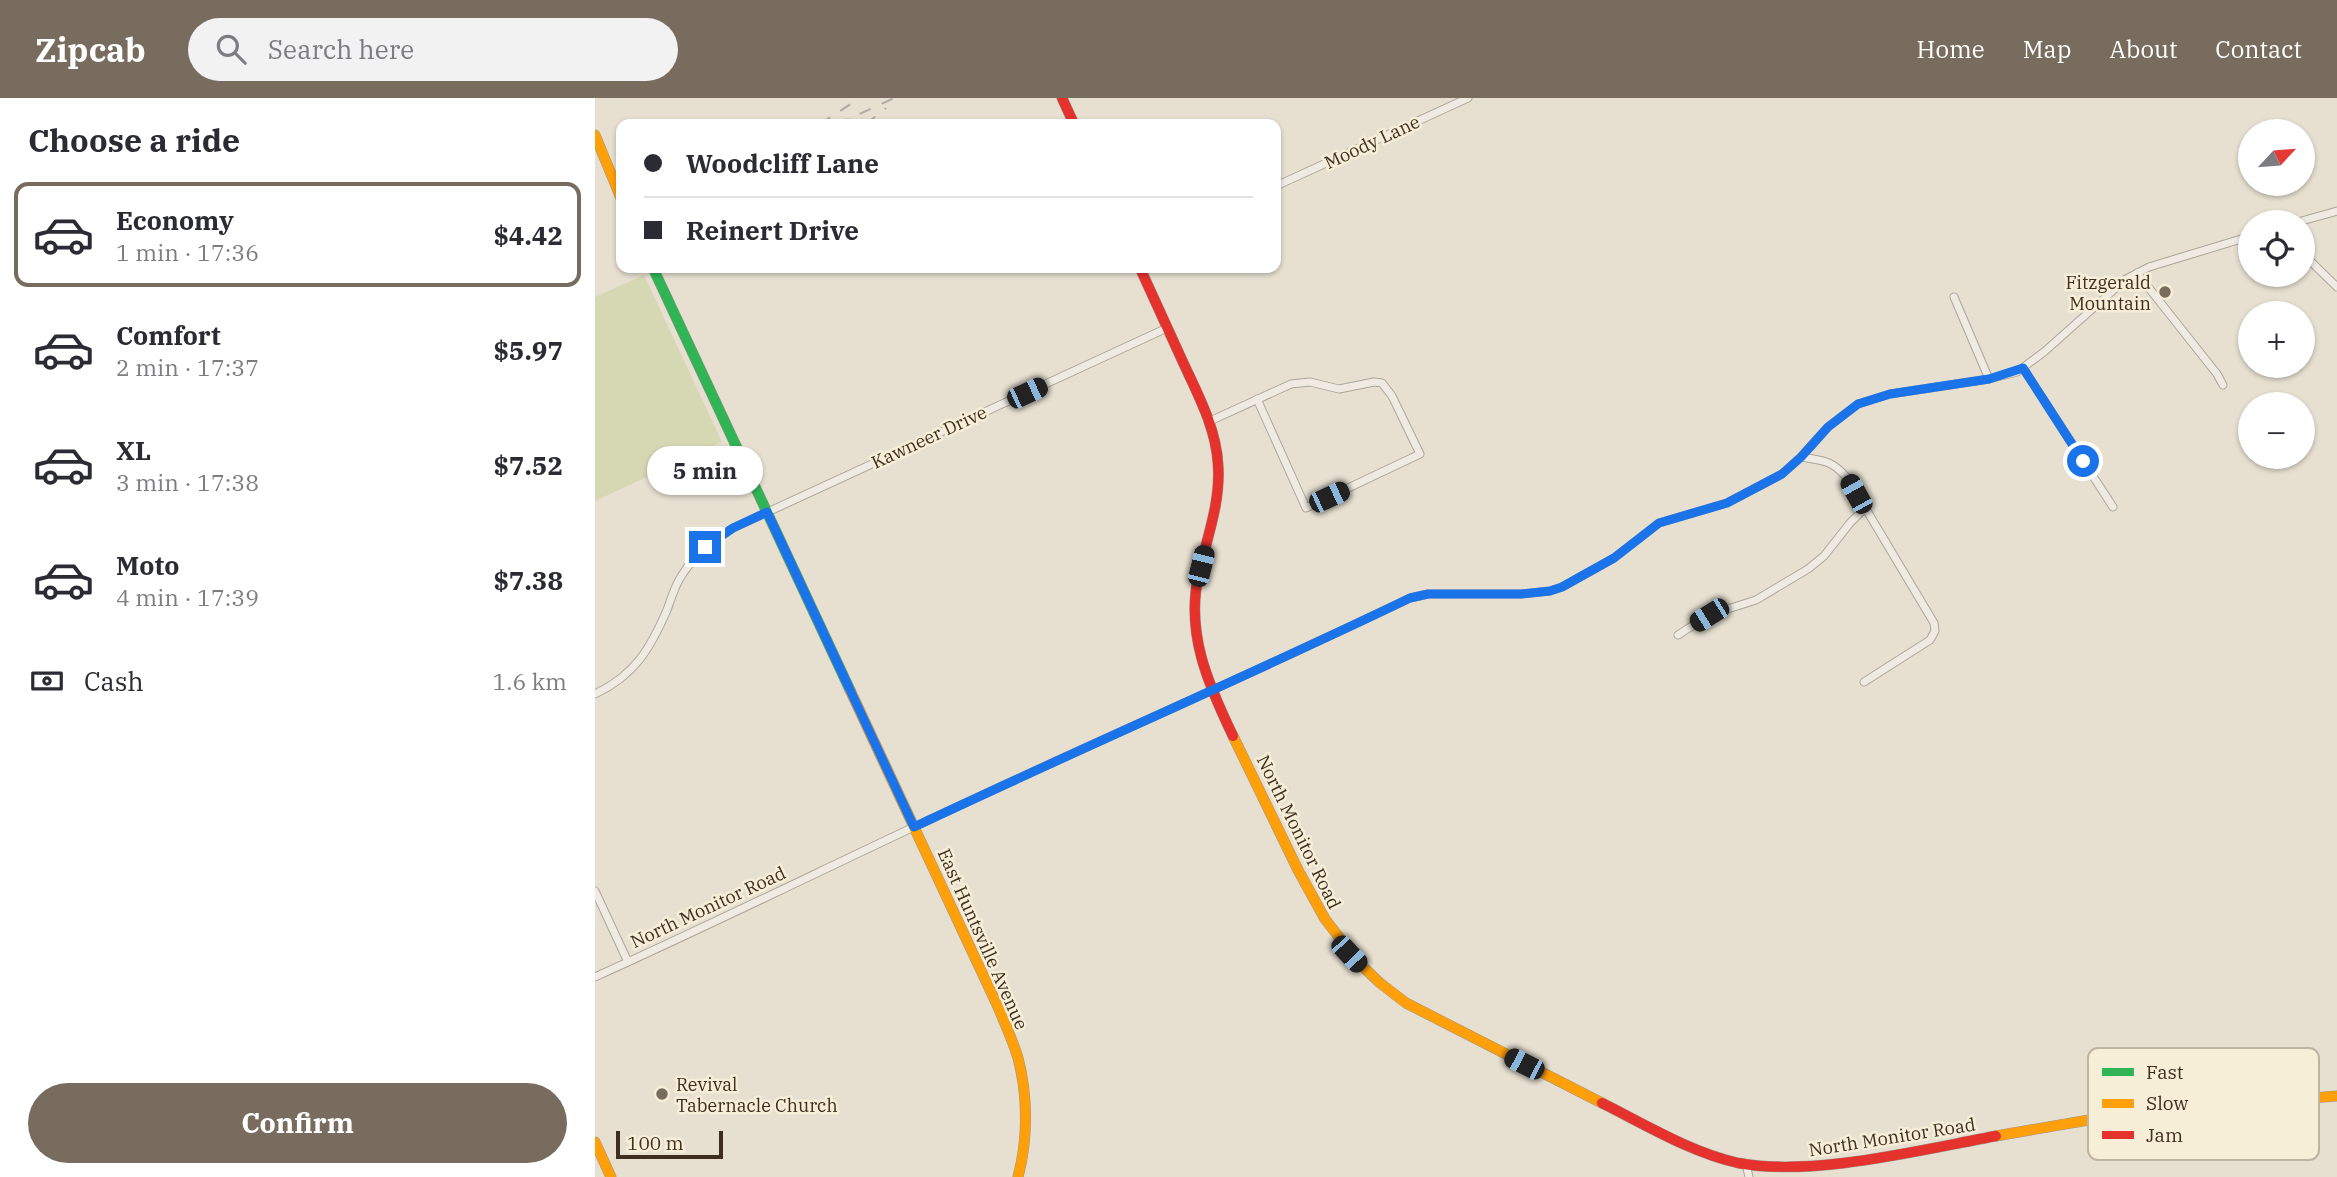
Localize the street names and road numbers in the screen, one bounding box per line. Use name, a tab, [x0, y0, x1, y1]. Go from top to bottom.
street label: Moody Lane	[1321, 110, 1423, 174]
street label: Kawneer Drive	[868, 400, 990, 474]
street label: North Monitor Road	[1252, 751, 1346, 913]
street label: East Huntsville Avenue	[933, 845, 1033, 1033]
street label: North Monitor Road	[627, 861, 789, 953]
street label: North Monitor Road	[1807, 1112, 1977, 1162]

